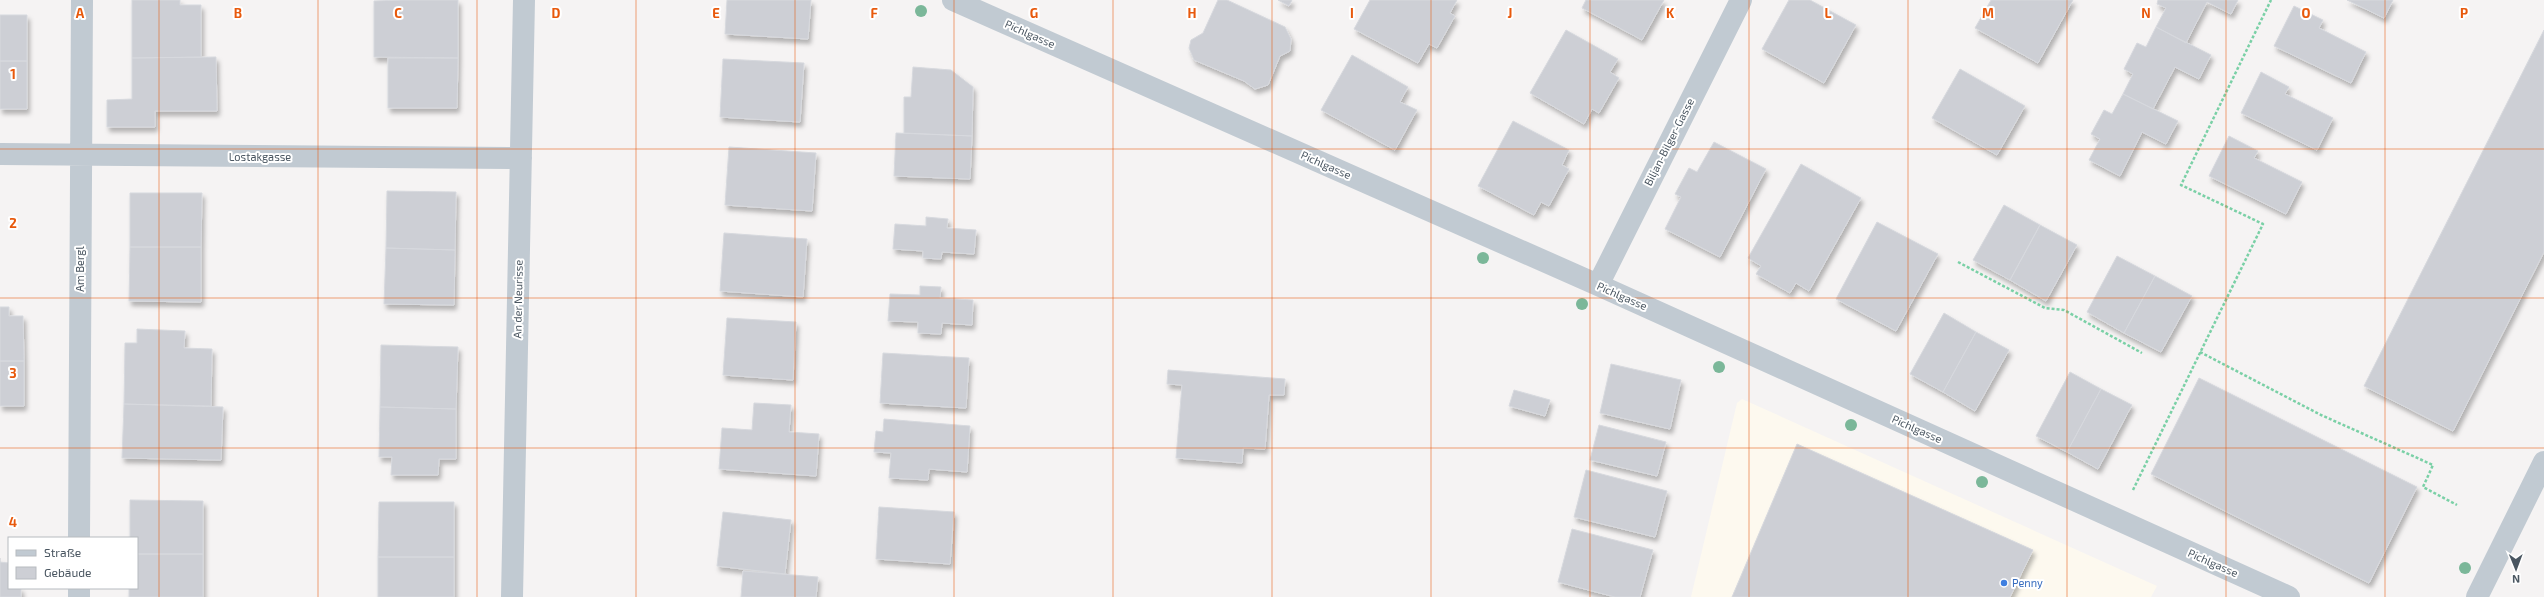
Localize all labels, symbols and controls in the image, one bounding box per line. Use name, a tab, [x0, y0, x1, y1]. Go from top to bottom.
text: A	[76, 5, 85, 21]
text: B	[234, 5, 242, 21]
text: C	[394, 5, 402, 21]
text: D	[552, 5, 561, 21]
text: E	[712, 5, 720, 21]
text: F	[870, 5, 878, 21]
text: G	[1030, 5, 1038, 21]
text: H	[1188, 5, 1197, 21]
text: I	[1350, 5, 1354, 21]
text: J	[1508, 5, 1512, 21]
text: K	[1666, 5, 1675, 21]
text: L	[1825, 5, 1832, 21]
text: M	[1982, 5, 1994, 21]
text: N	[2141, 5, 2151, 21]
text: O	[2302, 5, 2311, 21]
text: P	[2460, 5, 2468, 21]
street label: Pichlgasse	[1003, 17, 1057, 50]
text: 1	[10, 66, 16, 82]
street label: Biljan-Bilger-Gasse	[1641, 96, 1697, 188]
street label: Pichlgasse	[1299, 148, 1353, 181]
street label: Lostakgasse	[229, 150, 291, 163]
text: 2	[9, 215, 17, 231]
street label: Am Bergl	[73, 246, 86, 292]
street label: An der Neurisse	[510, 259, 525, 338]
street label: Pichlgasse	[1595, 279, 1649, 312]
text: 3	[9, 365, 17, 381]
street label: Pichlgasse	[1890, 412, 1944, 445]
text: 4	[9, 514, 17, 530]
legend	[8, 537, 138, 589]
text: Straße	[44, 545, 81, 559]
street label: Pichlgasse	[2186, 546, 2240, 579]
north arrow	[2496, 549, 2536, 589]
text: Gebäude	[44, 565, 92, 579]
text: N	[2512, 573, 2520, 586]
place label: Penny	[2012, 576, 2043, 589]
marker: Penny	[1999, 578, 2009, 588]

